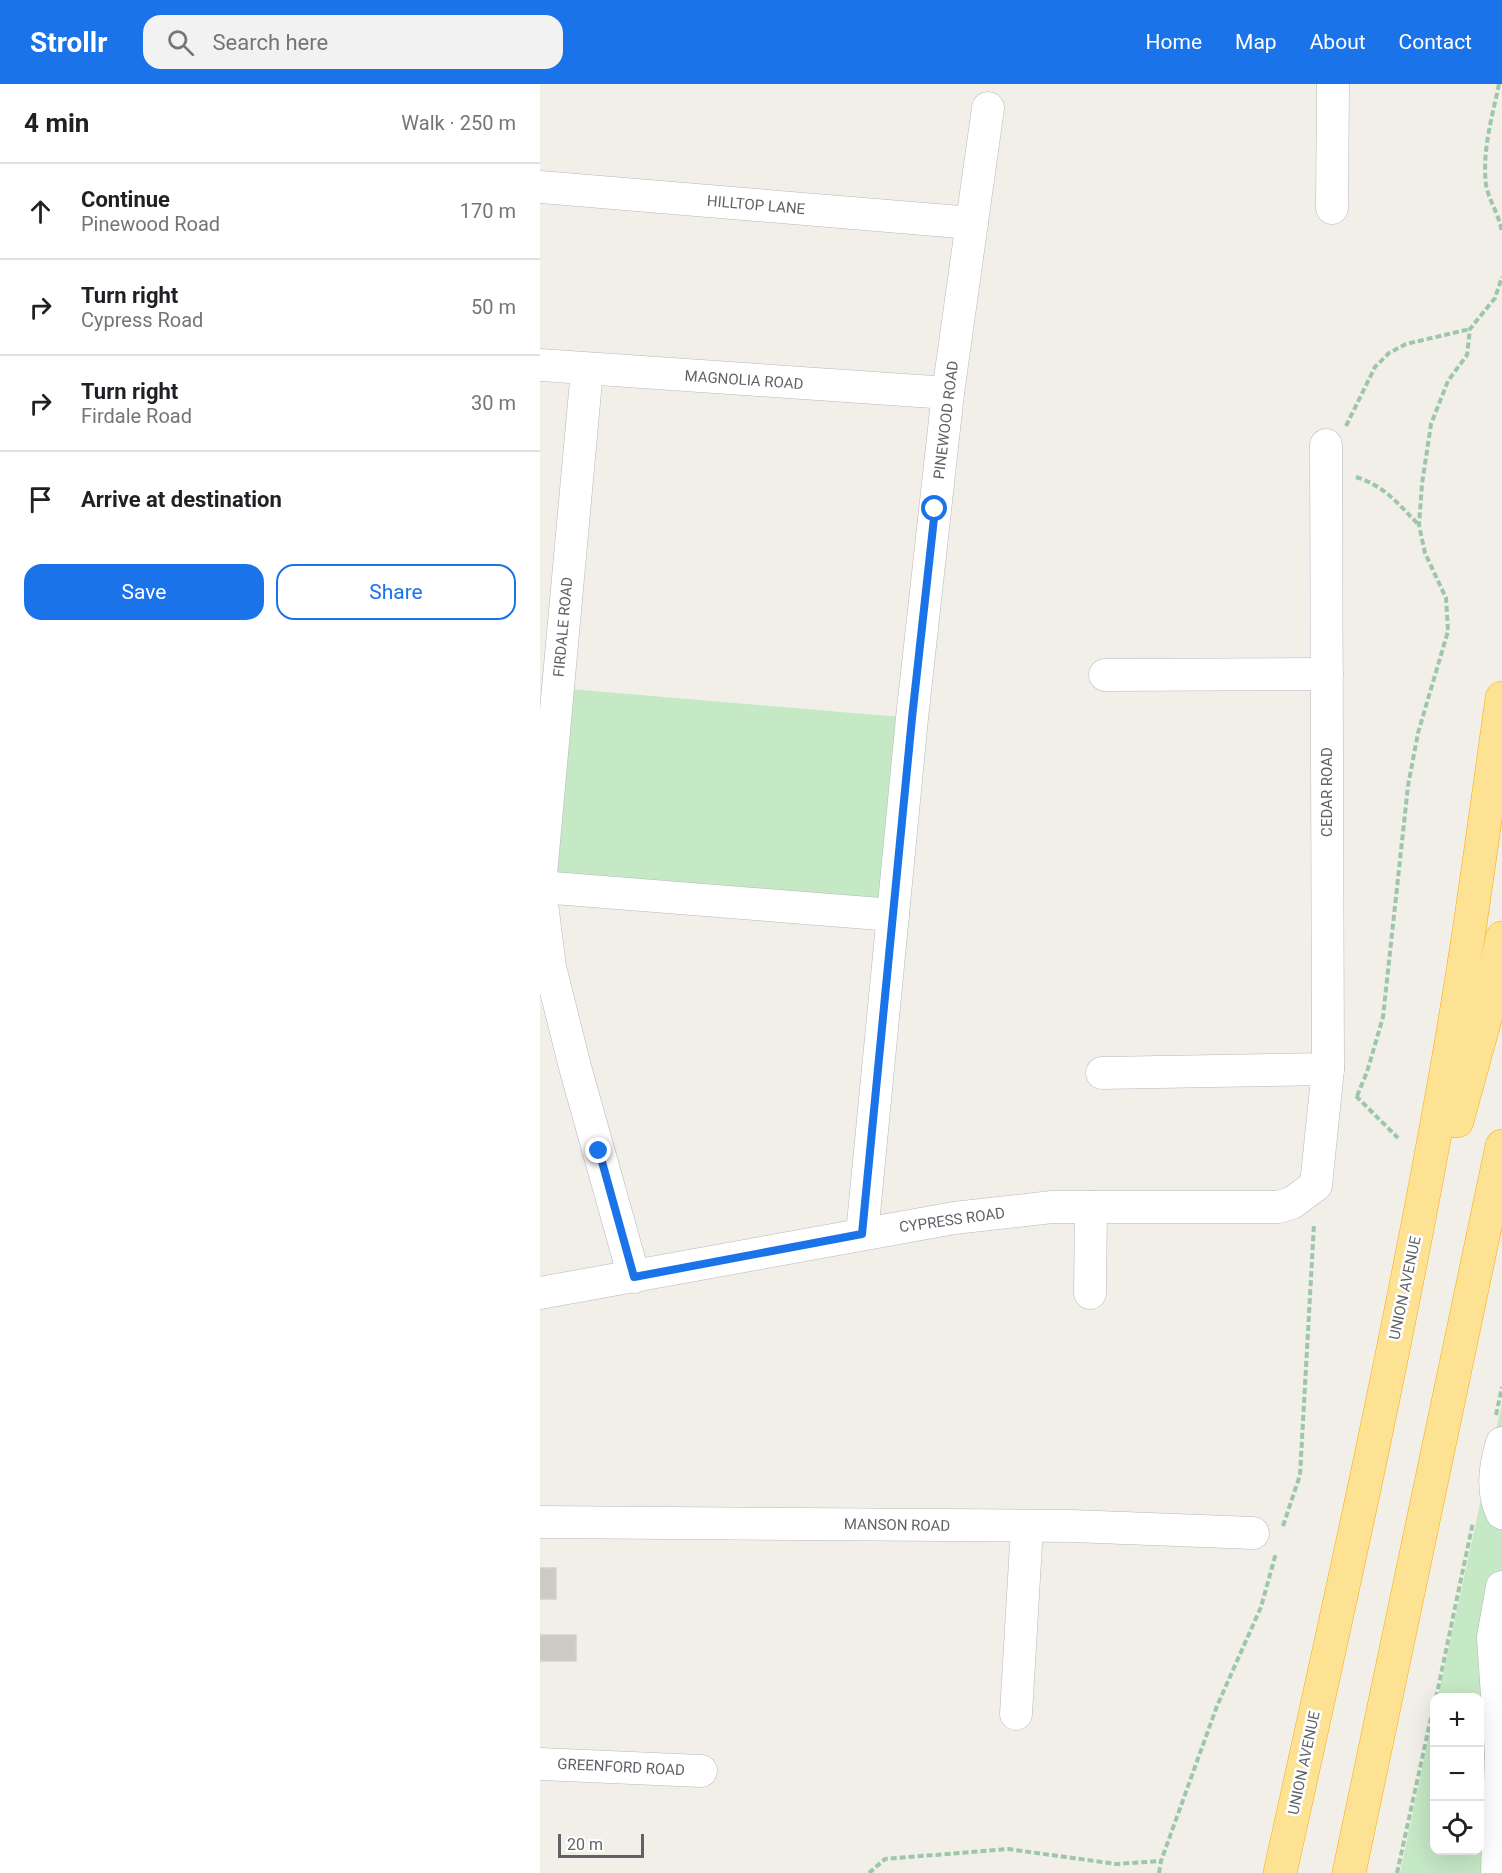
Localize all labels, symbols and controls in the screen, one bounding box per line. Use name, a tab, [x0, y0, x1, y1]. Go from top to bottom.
search box	[143, 15, 563, 69]
text: Strollr	[30, 26, 107, 59]
icon: search	[164, 26, 197, 59]
text: Search here	[212, 30, 328, 55]
text: Home	[1146, 30, 1202, 54]
text: Map	[1235, 30, 1277, 54]
text: About	[1310, 30, 1366, 54]
text: Contact	[1399, 30, 1472, 54]
text: 4 min	[24, 108, 89, 138]
text: Walk · 250 m	[401, 111, 516, 135]
text: Continue	[81, 187, 170, 212]
street label: HILLTOP LANE	[706, 192, 806, 218]
icon: ahead	[24, 195, 57, 228]
text: 170 m	[460, 199, 516, 223]
text: Pinewood Road	[81, 212, 220, 236]
text: Turn right	[81, 283, 178, 308]
icon: right	[24, 291, 57, 324]
text: 50 m	[471, 295, 516, 319]
text: Cypress Road	[81, 308, 203, 332]
street label: PINEWOOD ROAD	[930, 360, 962, 480]
street label: MAGNOLIA ROAD	[684, 367, 804, 393]
text: Turn right	[81, 379, 178, 404]
icon: right	[24, 387, 57, 420]
text: 30 m	[471, 391, 516, 415]
text: Firdale Road	[81, 404, 192, 428]
icon: arrive	[24, 483, 57, 516]
text: Arrive at destination	[81, 487, 282, 512]
route start	[921, 495, 947, 521]
button: Save	[24, 564, 264, 620]
button: Share	[276, 564, 516, 620]
street label: FIRDALE ROAD	[550, 576, 576, 678]
street label: CEDAR ROAD	[1318, 747, 1336, 837]
route end	[585, 1137, 611, 1163]
street label: CYPRESS ROAD	[898, 1204, 1006, 1236]
street label: UNION AVENUE	[1385, 1234, 1425, 1341]
street label: MANSON ROAD	[844, 1515, 950, 1535]
map controls	[1430, 1693, 1484, 1855]
button: +	[1430, 1693, 1484, 1747]
street label: UNION AVENUE	[1284, 1709, 1324, 1816]
button: −	[1430, 1747, 1484, 1801]
street label: GREENFORD ROAD	[557, 1755, 685, 1779]
button: locate	[1430, 1801, 1484, 1855]
scale bar	[558, 1831, 644, 1858]
text: 20 m	[567, 1835, 603, 1854]

